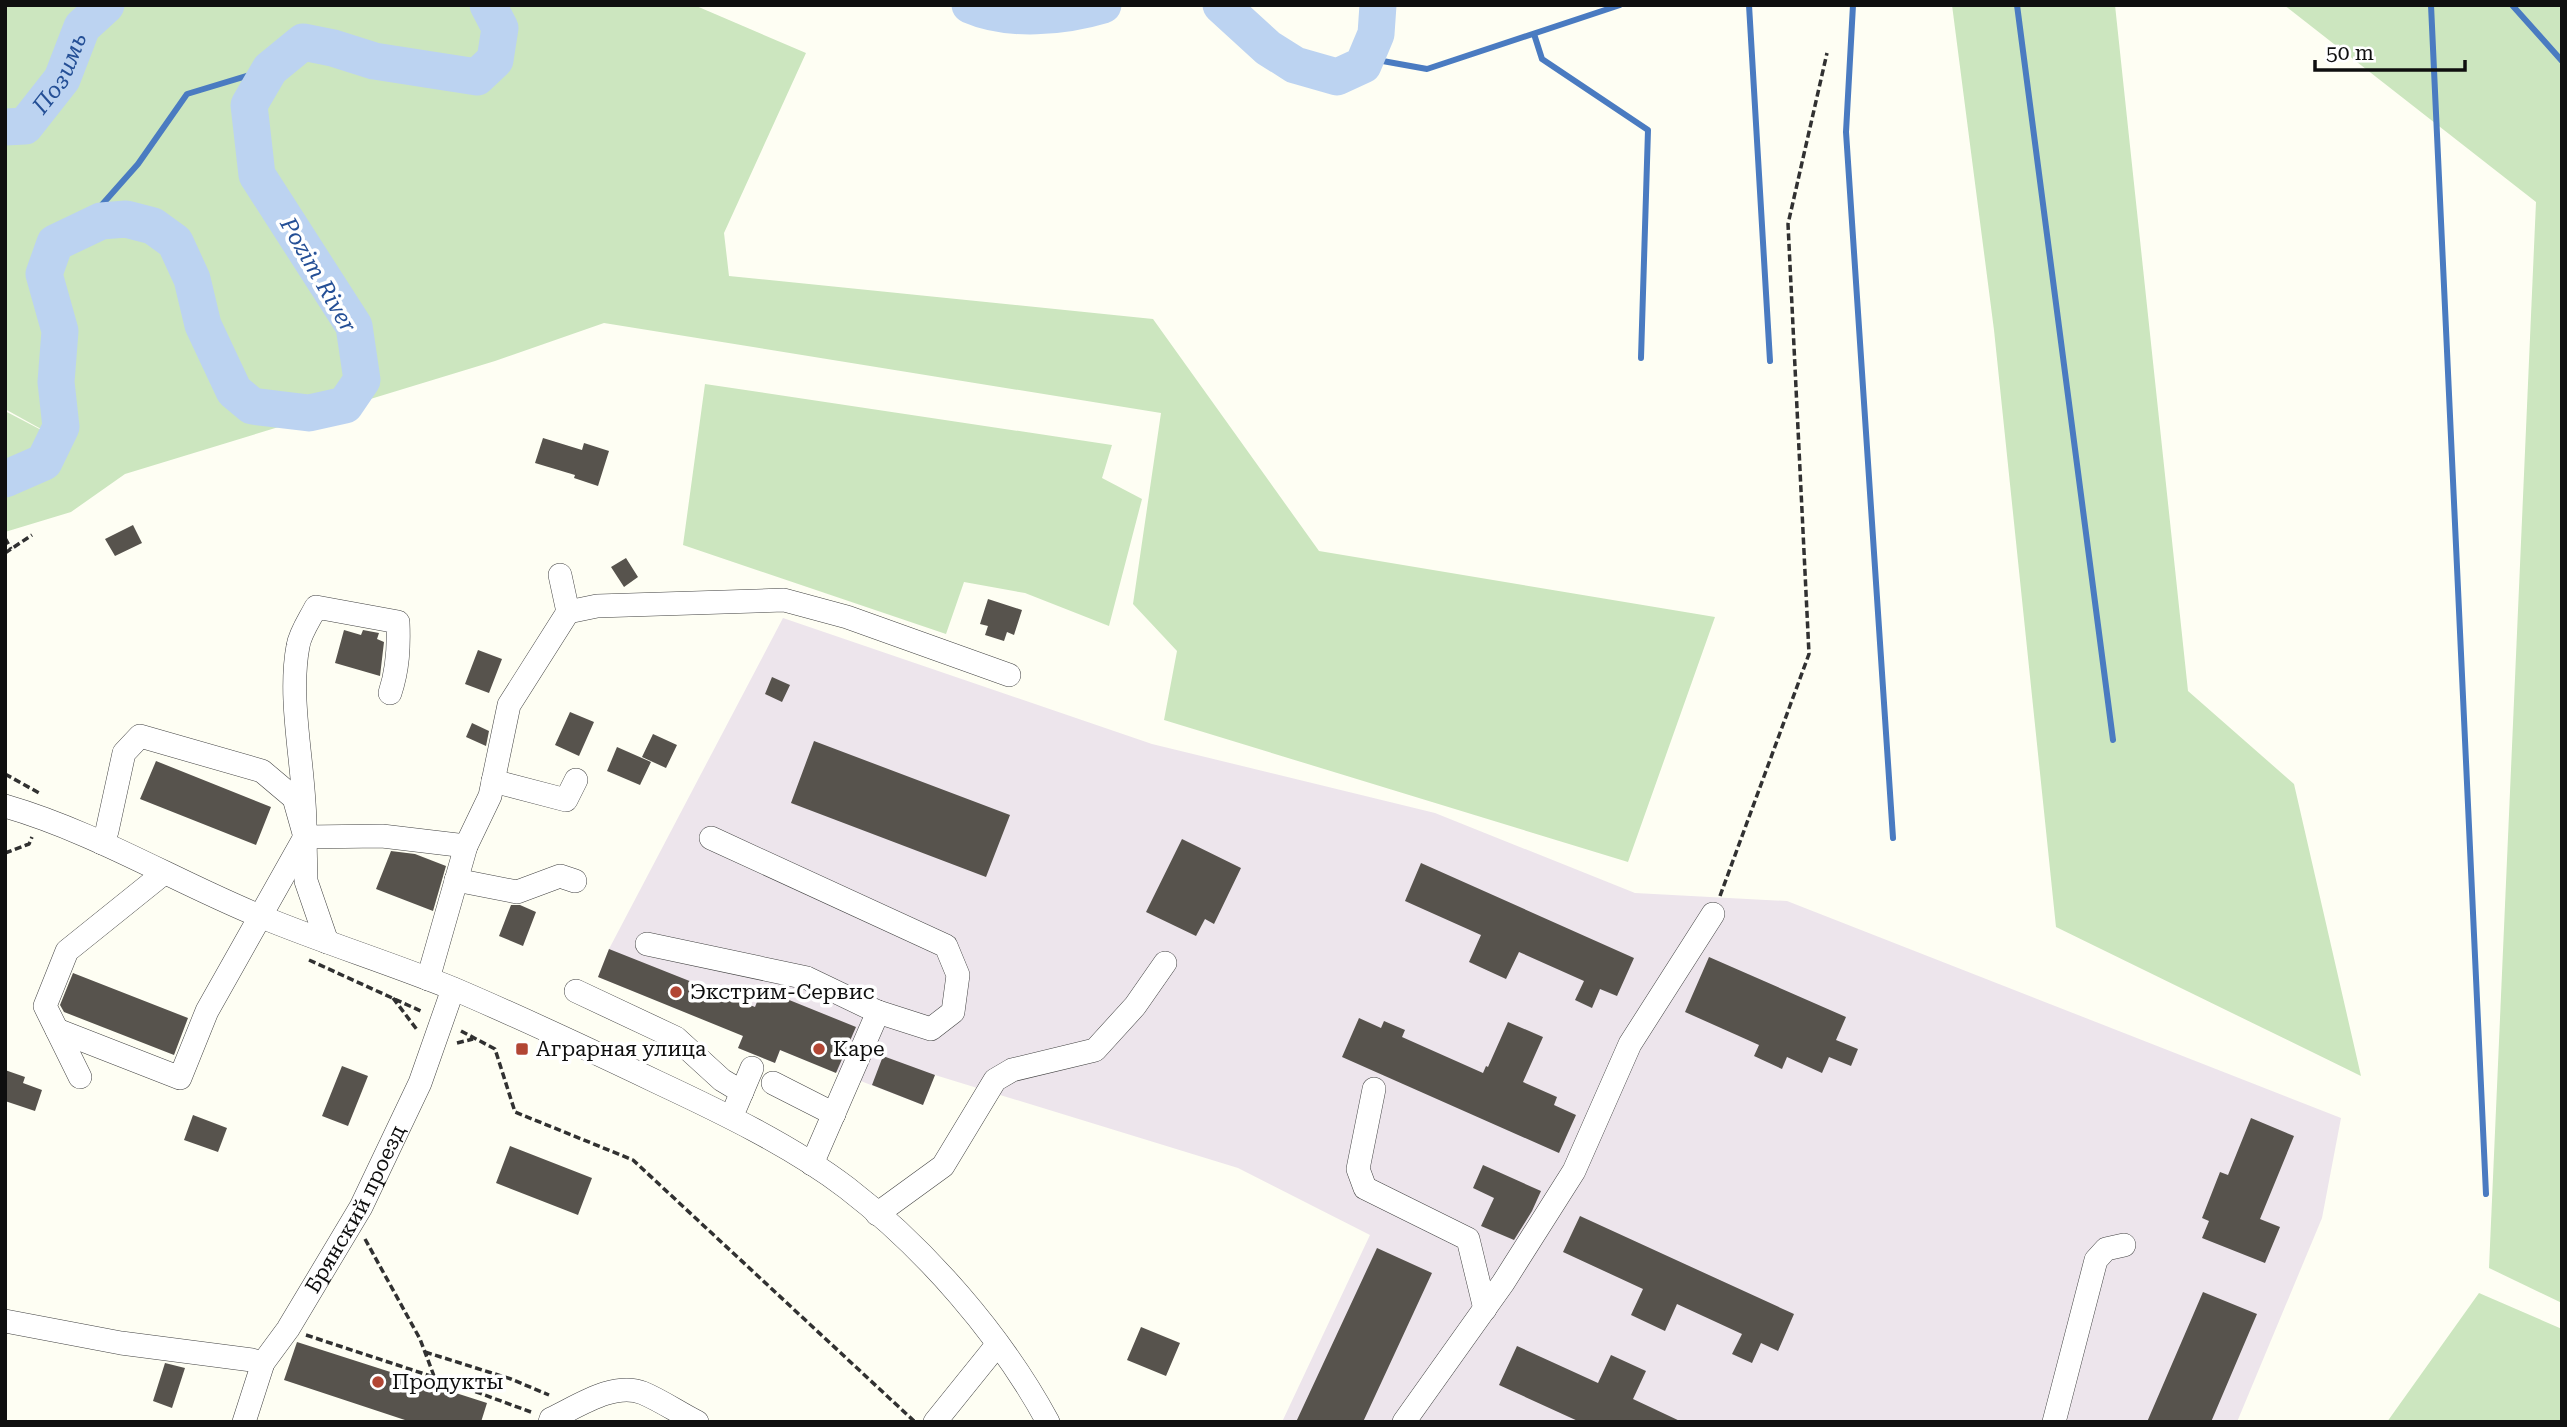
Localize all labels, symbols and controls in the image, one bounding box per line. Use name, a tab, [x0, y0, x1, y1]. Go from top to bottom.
scale bar	[2315, 28, 2466, 72]
water label: Позимь	[26, 29, 92, 120]
text: 50 m	[2326, 41, 2374, 65]
water label: Pozim River	[274, 212, 362, 337]
place label: Экстрим-Сервис	[690, 980, 875, 1004]
marker: Экстрим-Сервис	[668, 984, 684, 1000]
place label: Аграрная улица	[536, 1037, 707, 1061]
place label: Каре	[833, 1037, 885, 1061]
marker: Аграрная улица	[514, 1041, 530, 1057]
marker: Каре	[811, 1041, 827, 1057]
street label: Брянский проезд	[300, 1121, 410, 1297]
place label: Продукты	[392, 1370, 504, 1394]
marker: Продукты	[370, 1374, 386, 1390]

